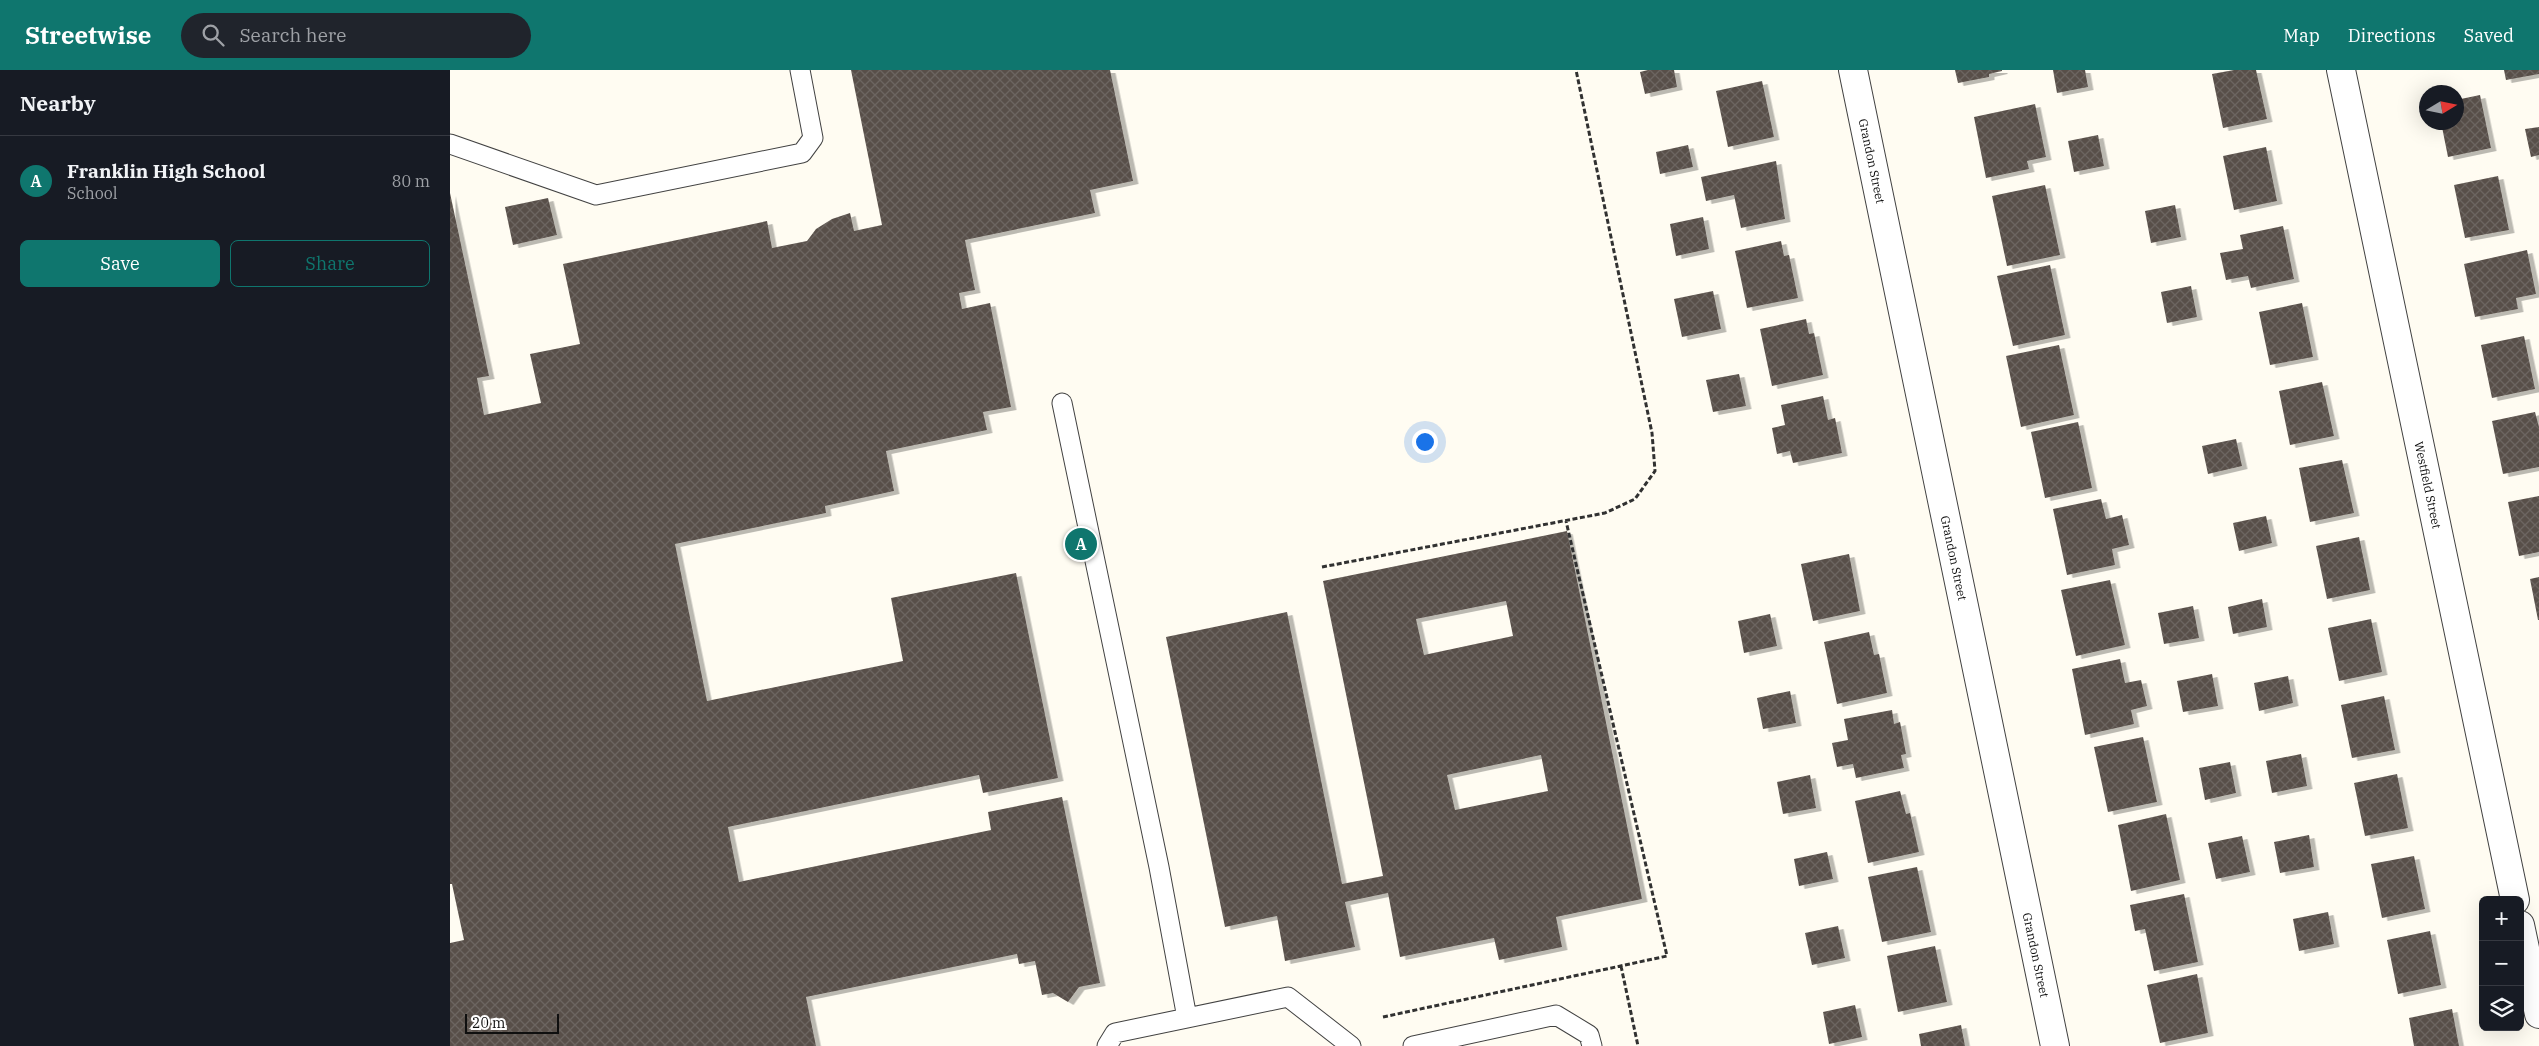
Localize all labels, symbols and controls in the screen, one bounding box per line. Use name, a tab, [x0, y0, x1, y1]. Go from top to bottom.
search box	[181, 13, 531, 58]
text: Streetwise	[25, 19, 151, 51]
icon: search	[199, 21, 227, 49]
text: Search here	[239, 23, 346, 47]
text: Map	[2283, 24, 2320, 47]
text: Directions	[2348, 24, 2436, 47]
text: Saved	[2464, 24, 2514, 47]
north arrow	[2419, 85, 2464, 130]
text: Nearby	[20, 89, 96, 117]
street label: Grandon Street	[1856, 117, 1888, 205]
text: Franklin High School	[67, 159, 265, 183]
text: A	[30, 171, 42, 191]
text: 80 m	[392, 171, 430, 191]
text: School	[67, 183, 118, 203]
button: Save	[20, 240, 220, 287]
button: Share	[230, 240, 430, 287]
your location	[1412, 429, 1438, 455]
street label: Westfield Street	[2411, 440, 2445, 530]
street label: Grandon Street	[1938, 514, 1970, 602]
pin: A	[1065, 525, 1097, 563]
map controls	[2479, 896, 2524, 1031]
button: +	[2479, 896, 2524, 941]
street label: Grandon Street	[2020, 911, 2052, 999]
button: −	[2479, 941, 2524, 986]
button: layers	[2479, 986, 2524, 1031]
scale bar	[465, 1011, 559, 1034]
text: 20 m	[472, 1014, 505, 1032]

